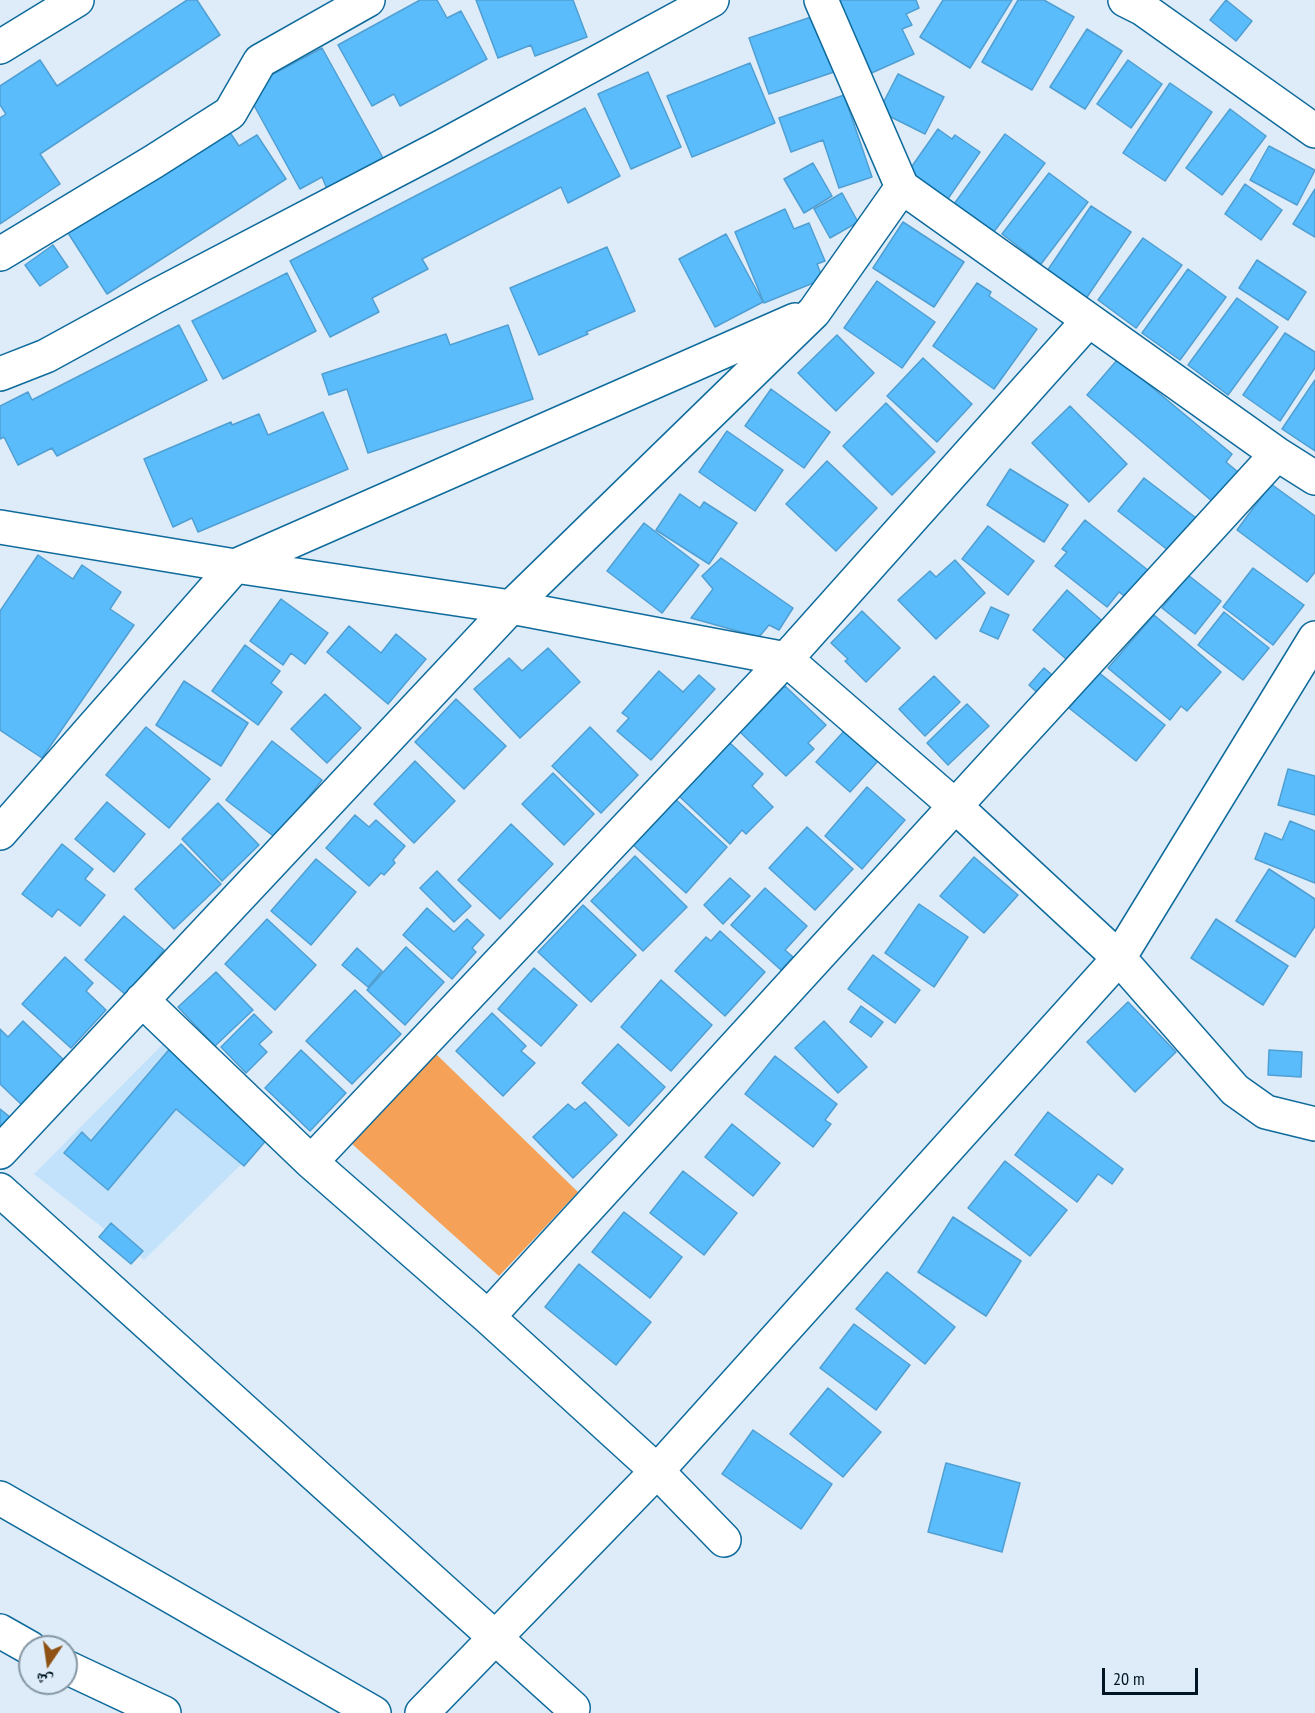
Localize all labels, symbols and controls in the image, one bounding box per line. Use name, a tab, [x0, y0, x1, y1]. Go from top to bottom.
north arrow	[18, 1635, 78, 1695]
scale bar	[1105, 1656, 1201, 1694]
text: 20 m	[1113, 1667, 1145, 1690]
text: ش	[34, 1669, 55, 1692]

